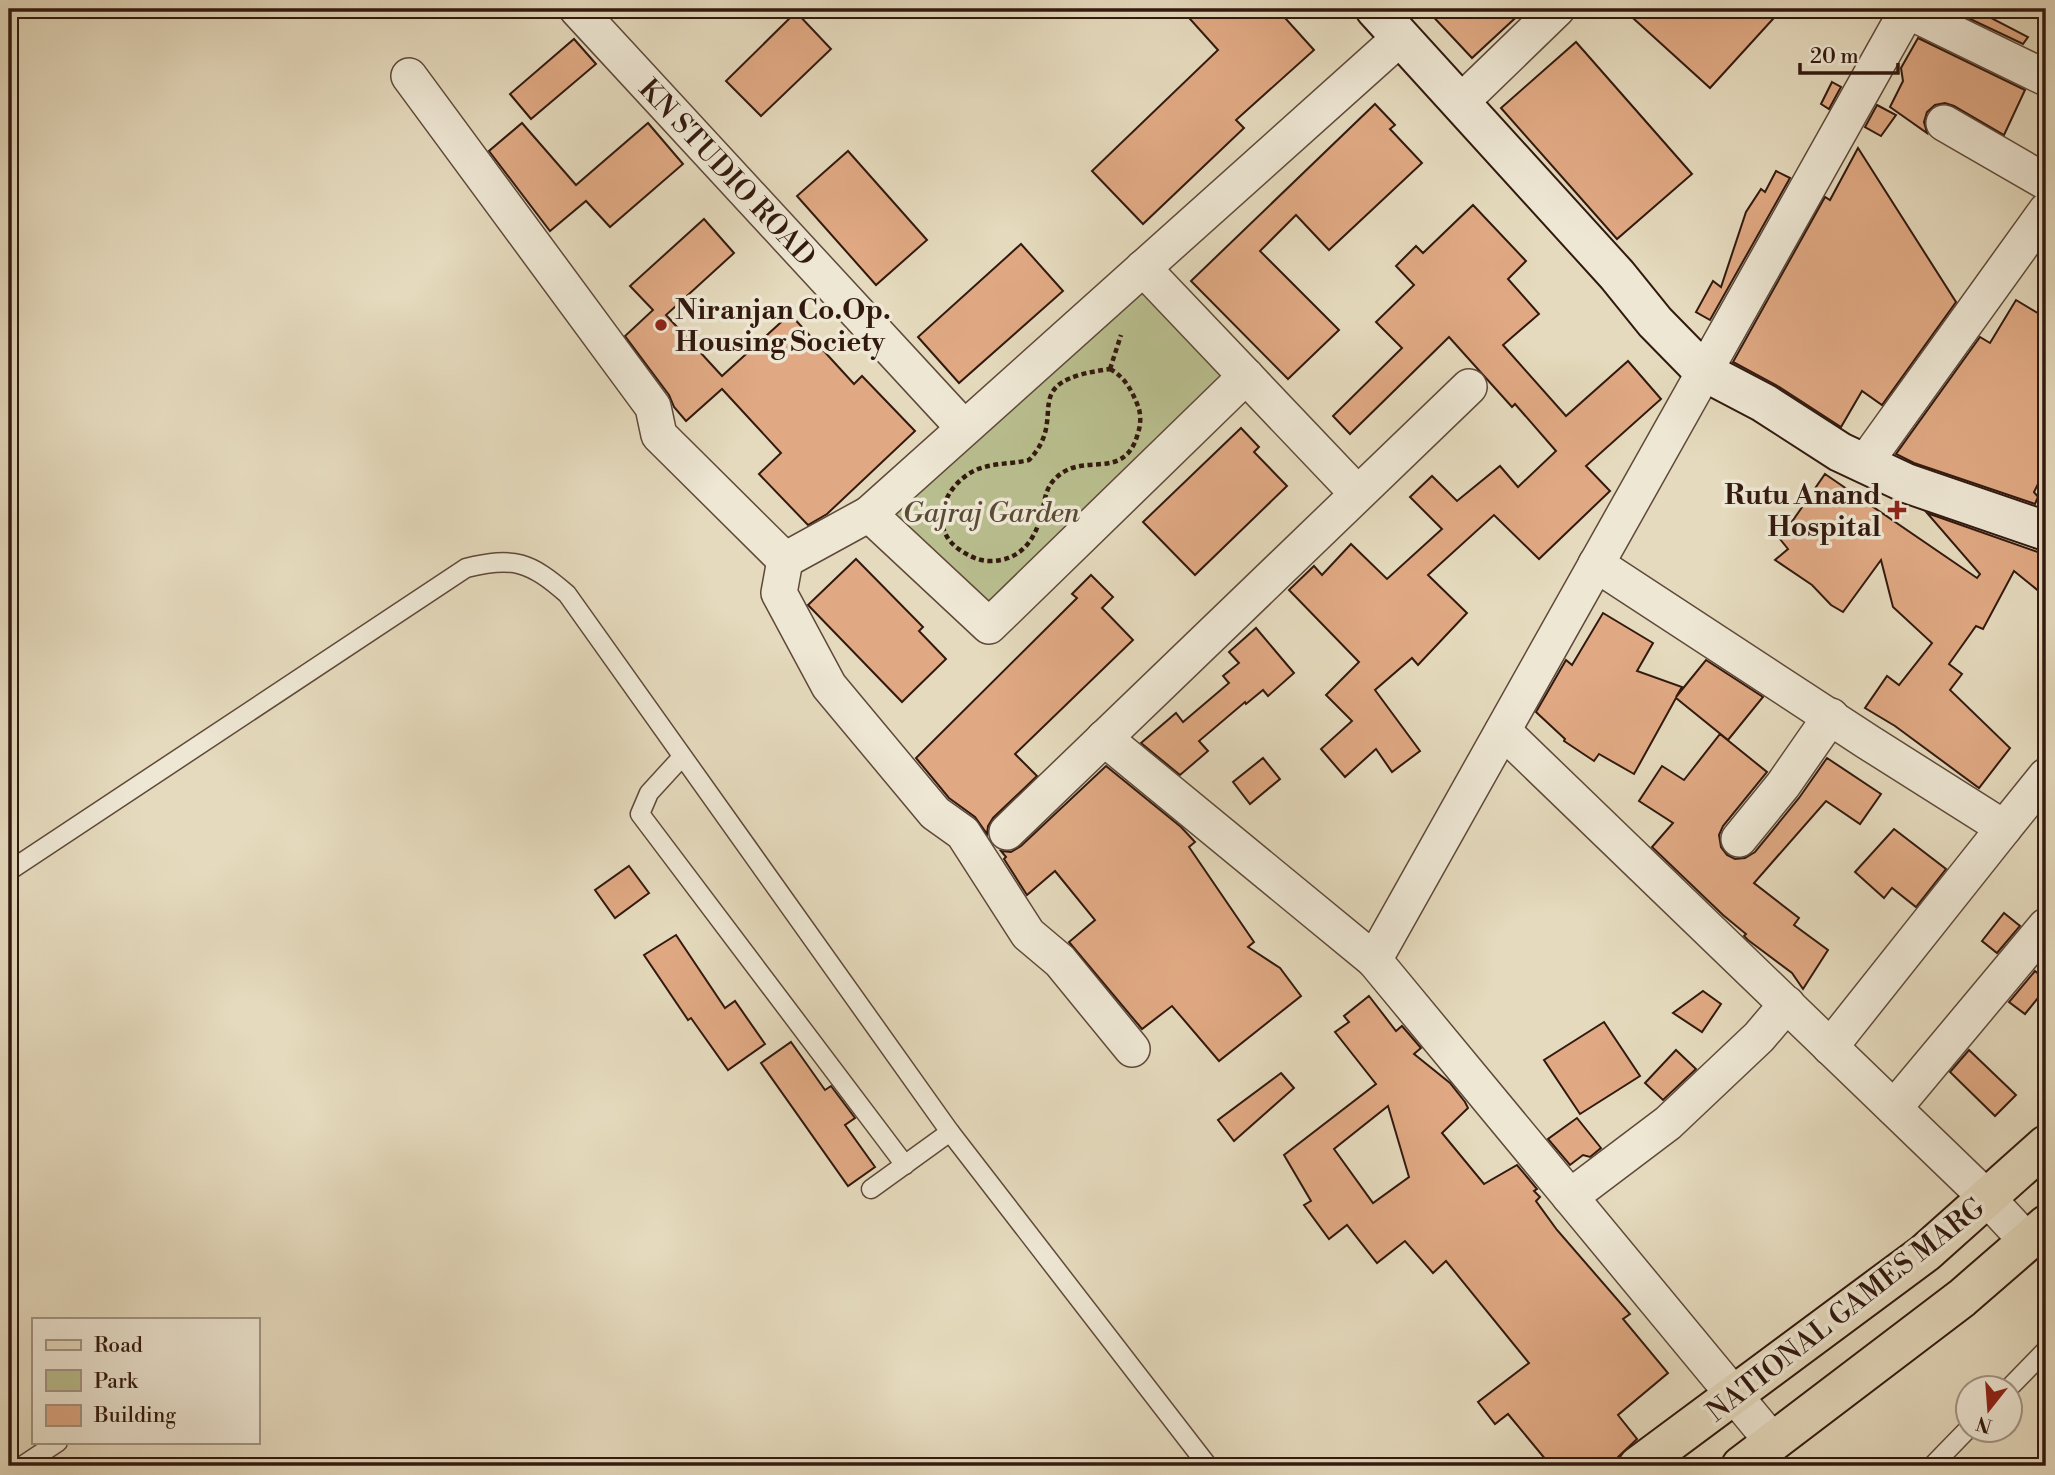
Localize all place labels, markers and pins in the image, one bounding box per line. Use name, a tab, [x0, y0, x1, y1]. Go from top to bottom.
place label: Niranjan Co.Op. Housing Society	[675, 293, 891, 360]
marker: Niranjan Co.Op. Housing Society	[653, 317, 669, 333]
place label: Rutu Anand Hospital	[1724, 478, 1881, 545]
marker: Rutu Anand Hospital	[1887, 500, 1907, 520]

